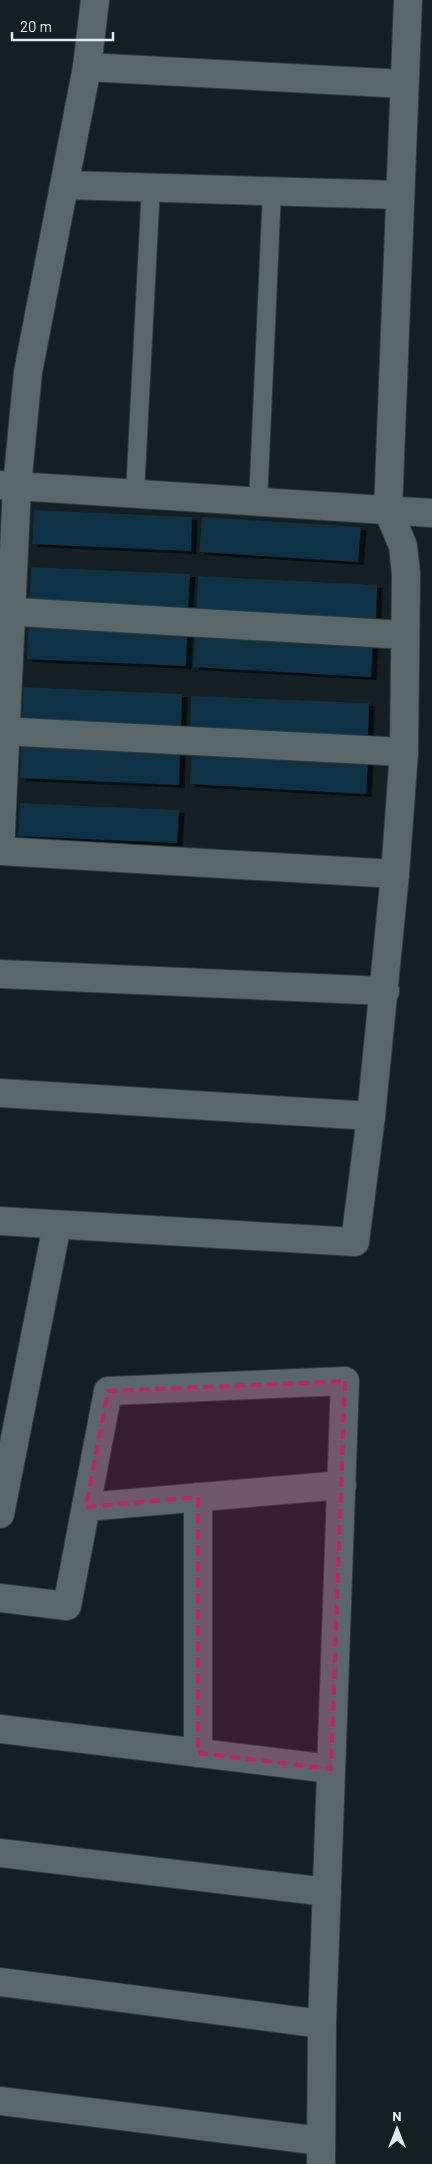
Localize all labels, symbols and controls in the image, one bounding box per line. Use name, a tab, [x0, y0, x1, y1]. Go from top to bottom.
scale bar	[12, 10, 114, 42]
text: 20 m	[20, 17, 52, 35]
north arrow	[372, 2104, 422, 2154]
text: N	[392, 2107, 402, 2124]

